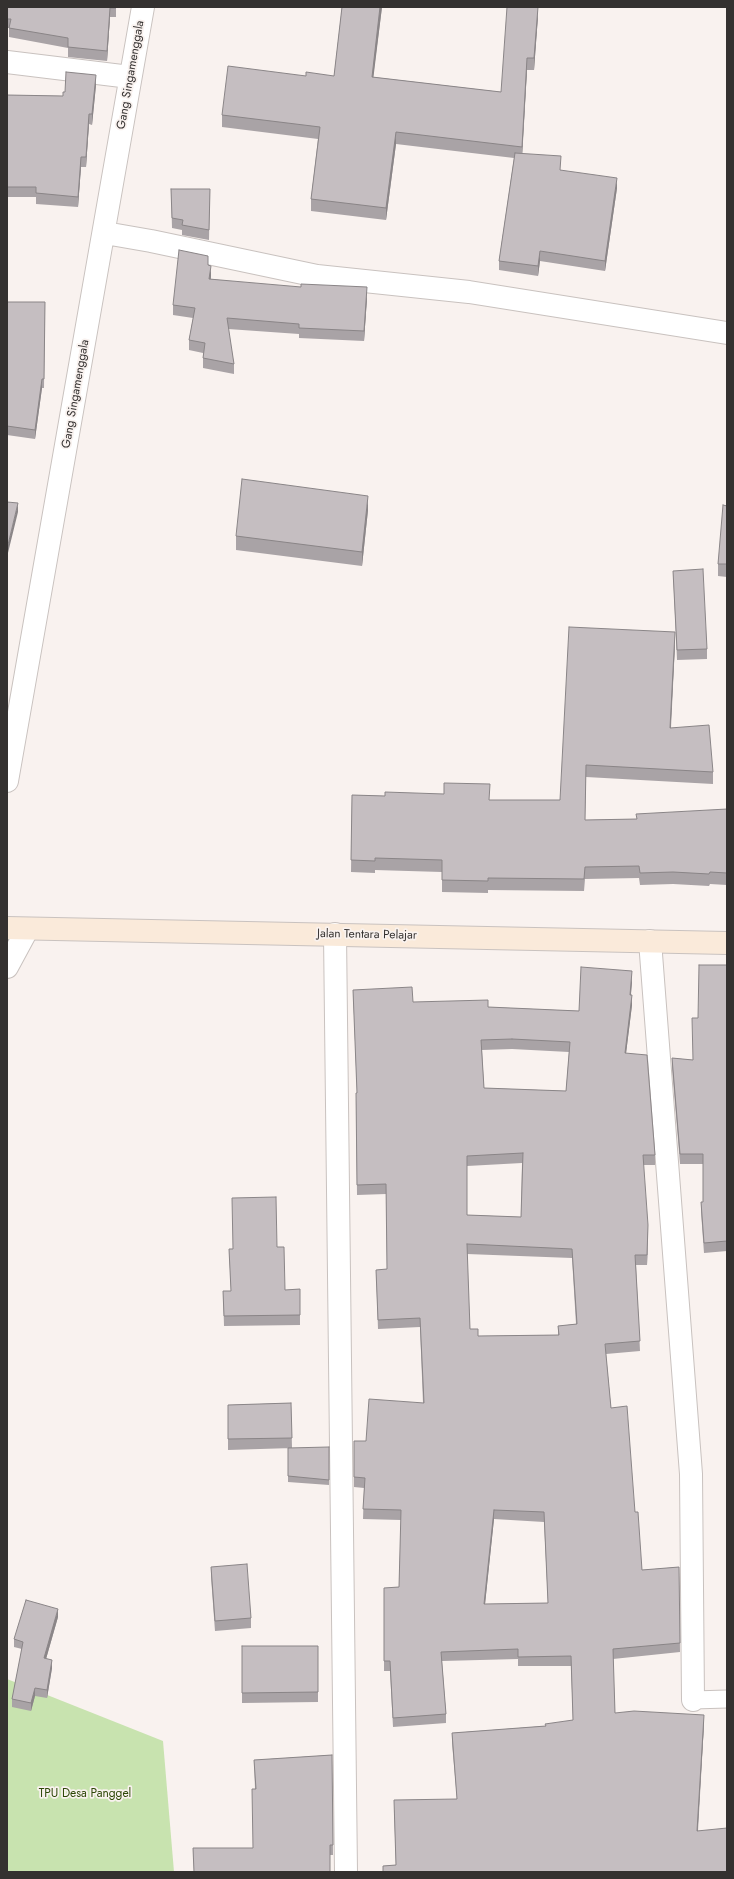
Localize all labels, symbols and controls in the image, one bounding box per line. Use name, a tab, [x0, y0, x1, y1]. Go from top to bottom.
street label: Gang Singamenggala	[114, 19, 148, 131]
street label: Gang Singamenggala	[59, 338, 93, 450]
street label: Jalan Tentara Pelajar	[317, 927, 417, 943]
park label: TPU Desa Panggel	[39, 1787, 131, 1801]

